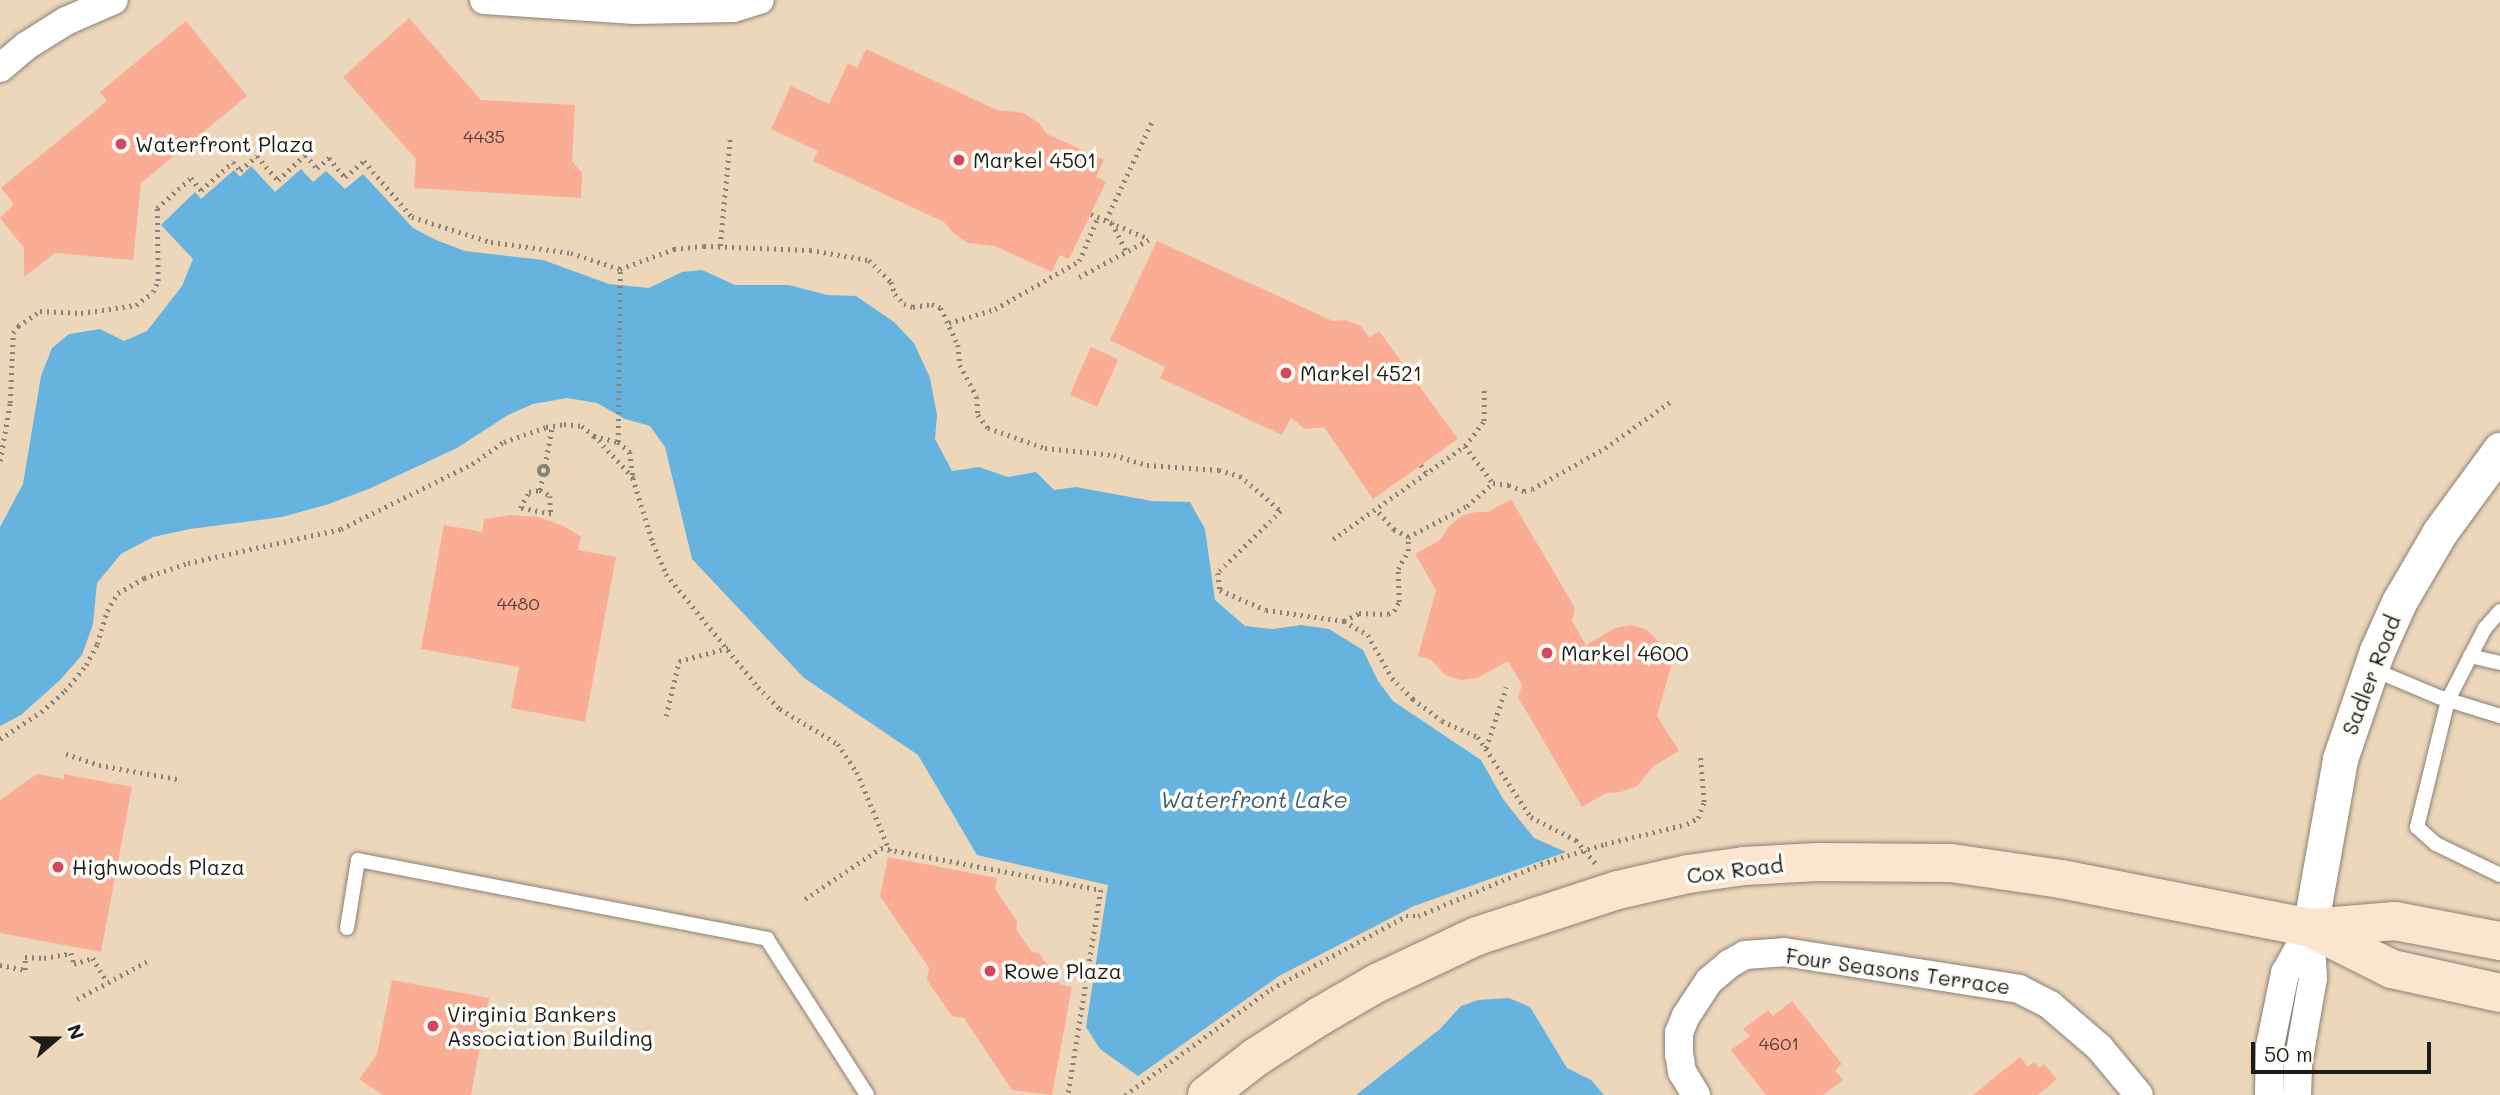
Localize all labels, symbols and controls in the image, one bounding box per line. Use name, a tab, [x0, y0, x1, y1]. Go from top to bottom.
house number: 4435	[463, 125, 505, 147]
place label: Waterfront Plaza	[135, 131, 314, 157]
marker: Waterfront Plaza	[113, 136, 129, 152]
place label: Markel 4501	[973, 147, 1096, 173]
marker: Markel 4501	[951, 152, 967, 168]
place label: Markel 4521	[1300, 360, 1422, 386]
marker: Markel 4521	[1278, 365, 1294, 381]
house number: 4480	[496, 592, 540, 614]
street label: Sadler Road	[2337, 612, 2405, 738]
place label: Markel 4600	[1561, 640, 1688, 666]
marker: Markel 4600	[1539, 645, 1555, 661]
water label: Waterfront Lake	[1160, 785, 1348, 813]
street label: Cox Road	[1685, 852, 1785, 888]
place label: Highwoods Plaza	[72, 854, 245, 880]
marker: Highwoods Plaza	[50, 859, 66, 875]
street label: Four Seasons Terrace	[1784, 943, 2012, 999]
place label: Rowe Plaza	[1004, 958, 1122, 984]
marker: Rowe Plaza	[982, 963, 998, 979]
place label: Virginia Bankers Association Building	[447, 1001, 653, 1051]
north arrow	[21, 1004, 91, 1074]
marker: Virginia Bankers Association Building	[425, 1018, 441, 1034]
text: N	[62, 1021, 90, 1043]
scale bar	[2255, 1028, 2435, 1072]
house number: 4601	[1759, 1032, 1799, 1054]
text: 50 m	[2264, 1040, 2313, 1067]

